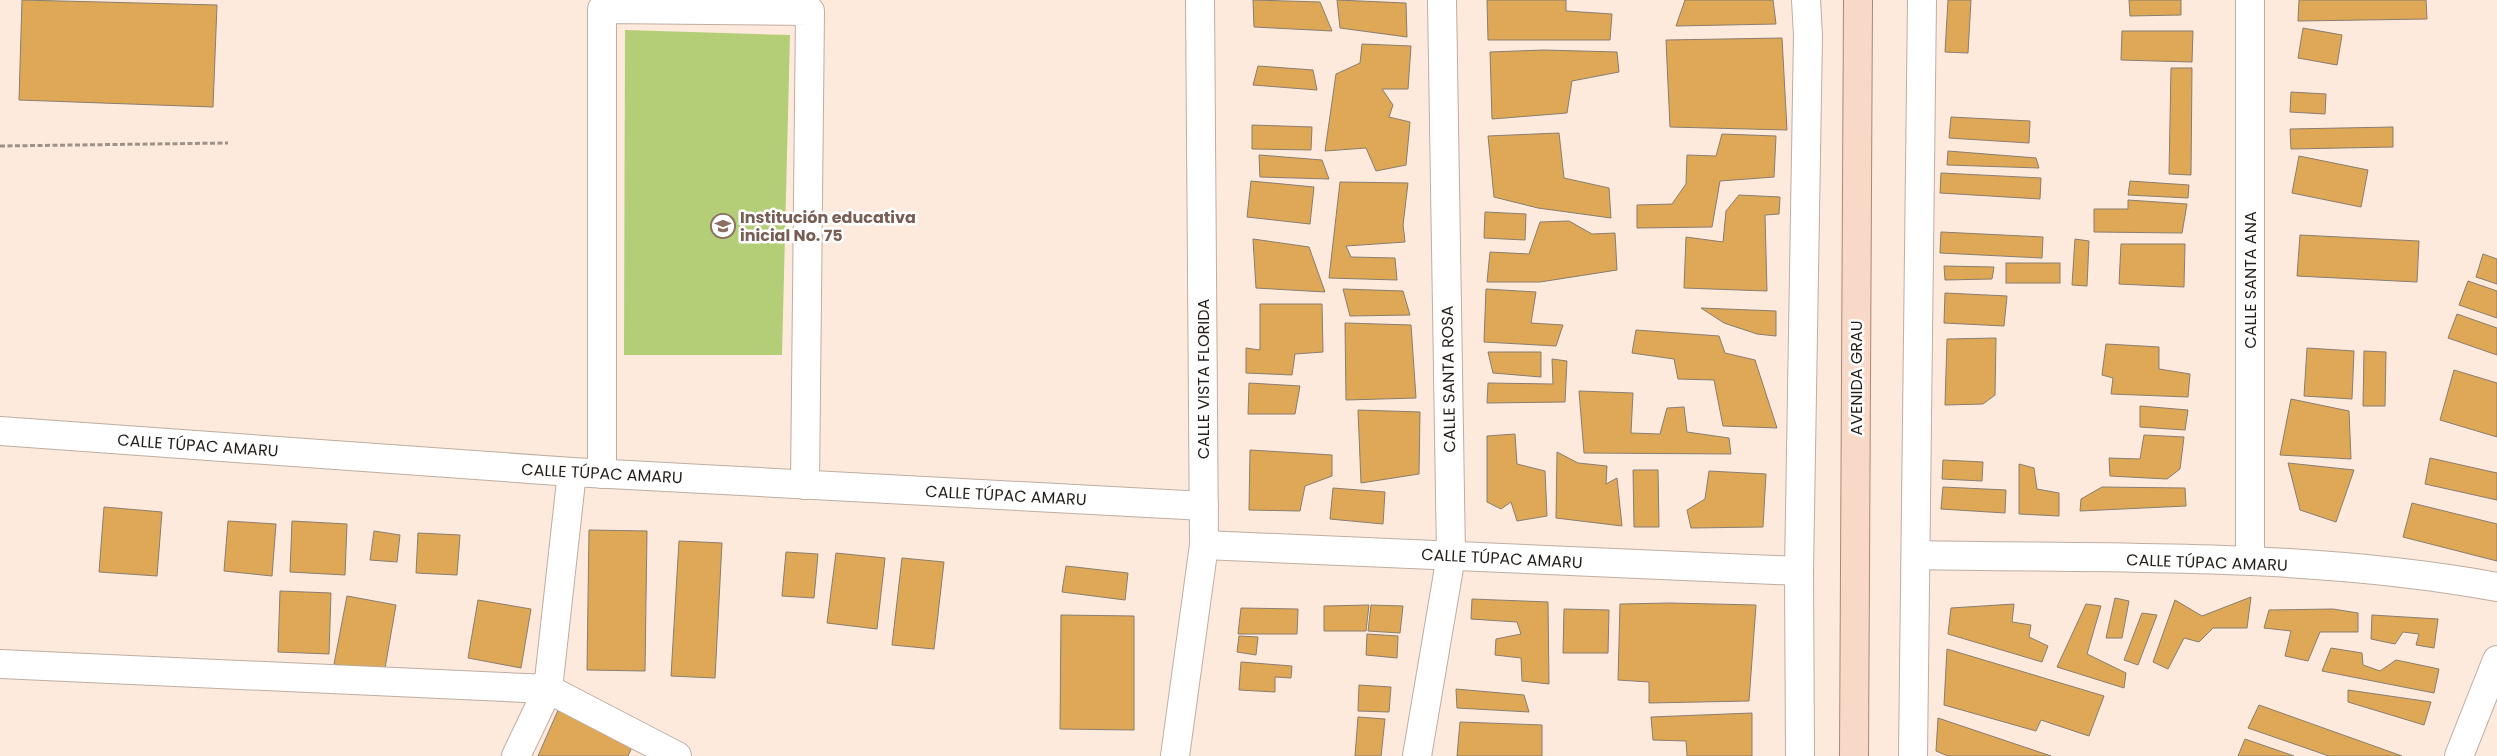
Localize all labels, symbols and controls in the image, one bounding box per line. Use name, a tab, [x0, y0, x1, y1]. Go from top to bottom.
place label: Institución educativa inicial No. 75	[740, 206, 916, 247]
street label: CALLE SANTA ANA	[2239, 211, 2262, 349]
school or university icon: Institución educativa inicial No. 75	[710, 213, 736, 239]
street label: CALLE VISTA FLORIDA	[1192, 298, 1215, 459]
street label: CALLE SANTA ROSA	[1436, 305, 1461, 453]
street label: AVENIDA GRAU	[1845, 320, 1868, 436]
street label: CALLE TÚPAC AMARU	[117, 428, 279, 463]
street label: CALLE TÚPAC AMARU	[521, 458, 683, 489]
street label: CALLE TÚPAC AMARU	[925, 480, 1087, 511]
street label: CALLE TÚPAC AMARU	[1421, 543, 1583, 574]
street label: CALLE TÚPAC AMARU	[2126, 548, 2288, 577]

